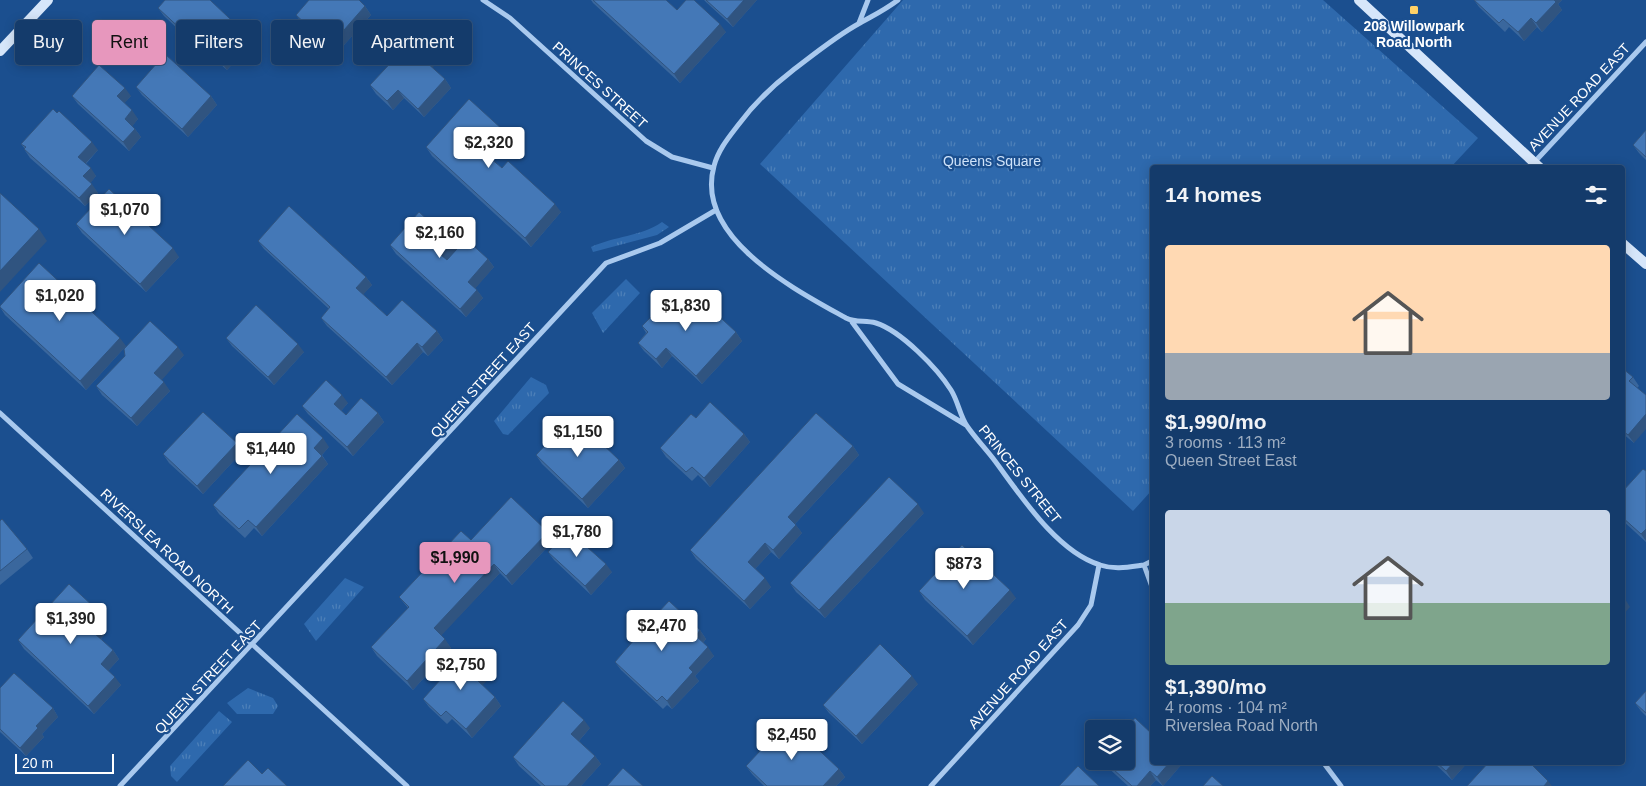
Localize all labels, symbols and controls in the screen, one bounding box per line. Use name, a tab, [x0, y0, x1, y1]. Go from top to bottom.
marker: 208 Willowpark Road North	[1408, 4, 1420, 16]
place label: 208 Willowpark Road North	[1363, 18, 1465, 50]
chip: Buy	[15, 20, 82, 65]
chip: Rent	[92, 20, 166, 65]
chip: Filters	[176, 20, 261, 65]
chip: New	[271, 20, 343, 65]
chip: Apartment	[353, 20, 472, 65]
street label: PRINCES STREET	[550, 38, 651, 132]
street label: AVENUE ROAD EAST	[1525, 40, 1633, 154]
pin: $2,320	[448, 126, 530, 169]
text: $2,320	[465, 134, 513, 151]
park label: Queens Square	[943, 153, 1041, 169]
icon: filters	[1582, 181, 1610, 209]
text: 14 homes	[1165, 183, 1262, 206]
pin: $1,070	[84, 194, 166, 236]
text: $1,070	[101, 201, 149, 218]
pin: $2,160	[399, 216, 481, 259]
text: $2,160	[416, 224, 464, 241]
icon: home	[1343, 278, 1433, 368]
pin: $1,020	[19, 280, 101, 322]
text: $1,020	[36, 287, 84, 304]
pin: $1,830	[645, 290, 727, 332]
text: $1,830	[662, 297, 710, 314]
street label: QUEEN STREET EAST	[427, 319, 539, 441]
text: $1,990/mo	[1165, 410, 1267, 433]
pin: $1,150	[537, 416, 619, 458]
street label: PRINCES STREET	[976, 422, 1065, 527]
text: $1,150	[554, 423, 602, 440]
pin: $1,440	[230, 432, 312, 475]
text: 3 rooms · 113 m²	[1165, 434, 1286, 451]
text: $1,440	[247, 440, 295, 457]
text: Queen Street East	[1165, 452, 1297, 469]
street label: RIVERSLEA ROAD NORTH	[97, 485, 237, 617]
pin: $1,780	[536, 516, 618, 558]
text: $1,780	[553, 523, 601, 540]
pin: $1,990	[414, 542, 496, 584]
icon: home	[1343, 543, 1433, 633]
pin: $873	[934, 548, 994, 590]
text: $1,990	[431, 549, 479, 566]
text: $873	[946, 555, 982, 572]
pin: $1,390	[30, 602, 112, 645]
text: $1,390	[47, 610, 95, 627]
pin: $2,470	[621, 610, 703, 652]
street label: AVENUE ROAD EAST	[965, 616, 1072, 732]
street label: QUEEN STREET EAST	[151, 617, 265, 737]
text: $2,470	[638, 617, 686, 634]
pin: $2,750	[420, 648, 502, 691]
text: $2,750	[437, 656, 485, 673]
text: $1,390/mo	[1165, 675, 1267, 698]
text: 4 rooms · 104 m²	[1165, 699, 1287, 716]
text: Riverslea Road North	[1165, 717, 1318, 734]
pin: $2,450	[751, 718, 833, 761]
map controls	[1085, 720, 1135, 770]
button: layers	[1085, 720, 1135, 770]
text: $2,450	[768, 726, 816, 743]
scale bar	[15, 751, 114, 774]
text: 20 m	[22, 755, 53, 771]

